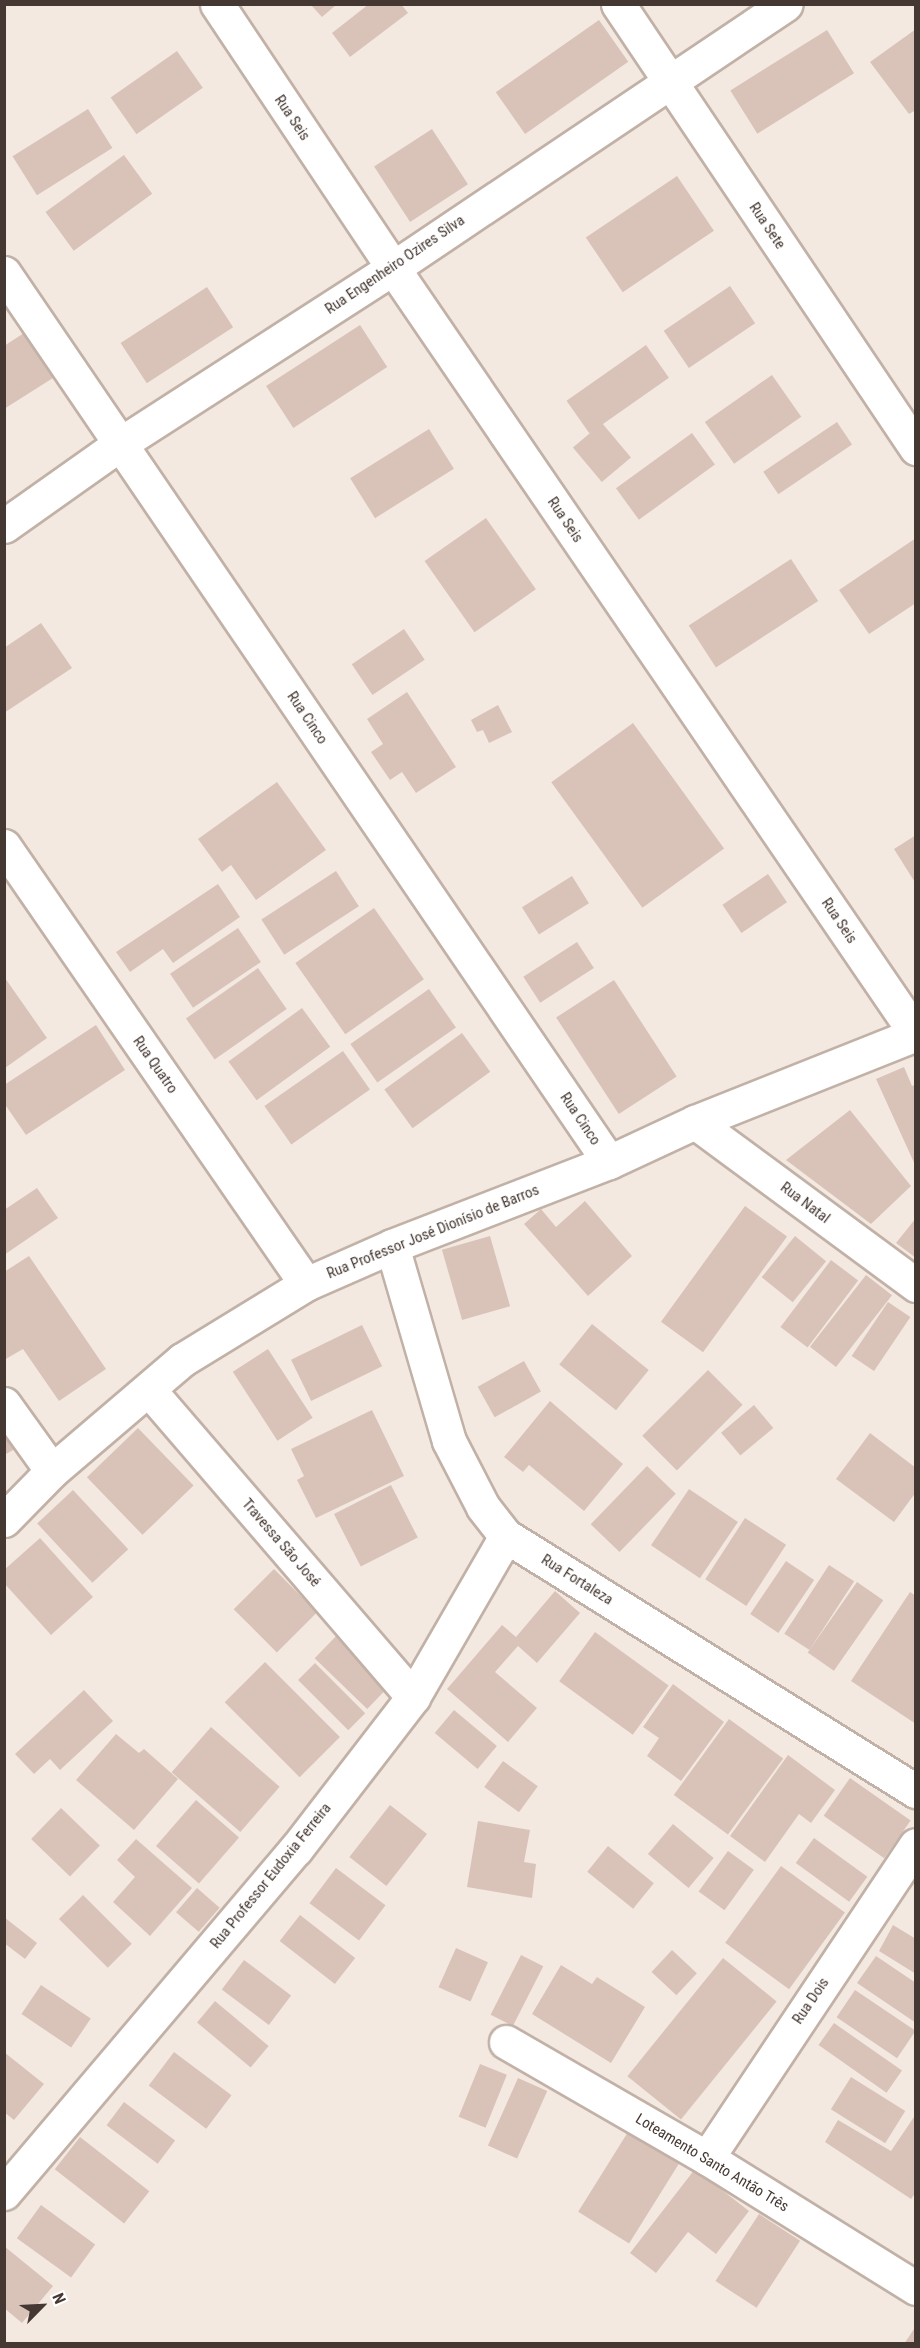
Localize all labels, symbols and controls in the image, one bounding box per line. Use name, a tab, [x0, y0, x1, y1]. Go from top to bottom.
street label: Rua Seis	[270, 92, 314, 144]
street label: Rua Sete	[745, 199, 789, 253]
street label: Rua Engenheiro Ozires Silva	[322, 212, 468, 318]
street label: Rua Seis	[543, 494, 587, 546]
street label: Rua Cinco	[283, 688, 331, 748]
street label: Rua Seis	[817, 895, 861, 947]
street label: Rua Quatro	[129, 1033, 181, 1097]
street label: Rua Cinco	[556, 1089, 604, 1149]
street label: Rua Natal	[777, 1179, 833, 1227]
street label: Rua Professor José Dionísio de Barros	[324, 1181, 542, 1283]
street label: Travessa São José	[238, 1495, 324, 1591]
street label: Rua Fortaleza	[538, 1551, 616, 1609]
street label: Rua Professor Eudoxia Ferreira	[207, 1800, 335, 1952]
street label: Rua Dois	[789, 1974, 833, 2028]
street label: Loteamento Santo Antão Três	[632, 2110, 792, 2216]
north arrow	[12, 2276, 72, 2336]
text: N	[48, 2290, 70, 2307]

